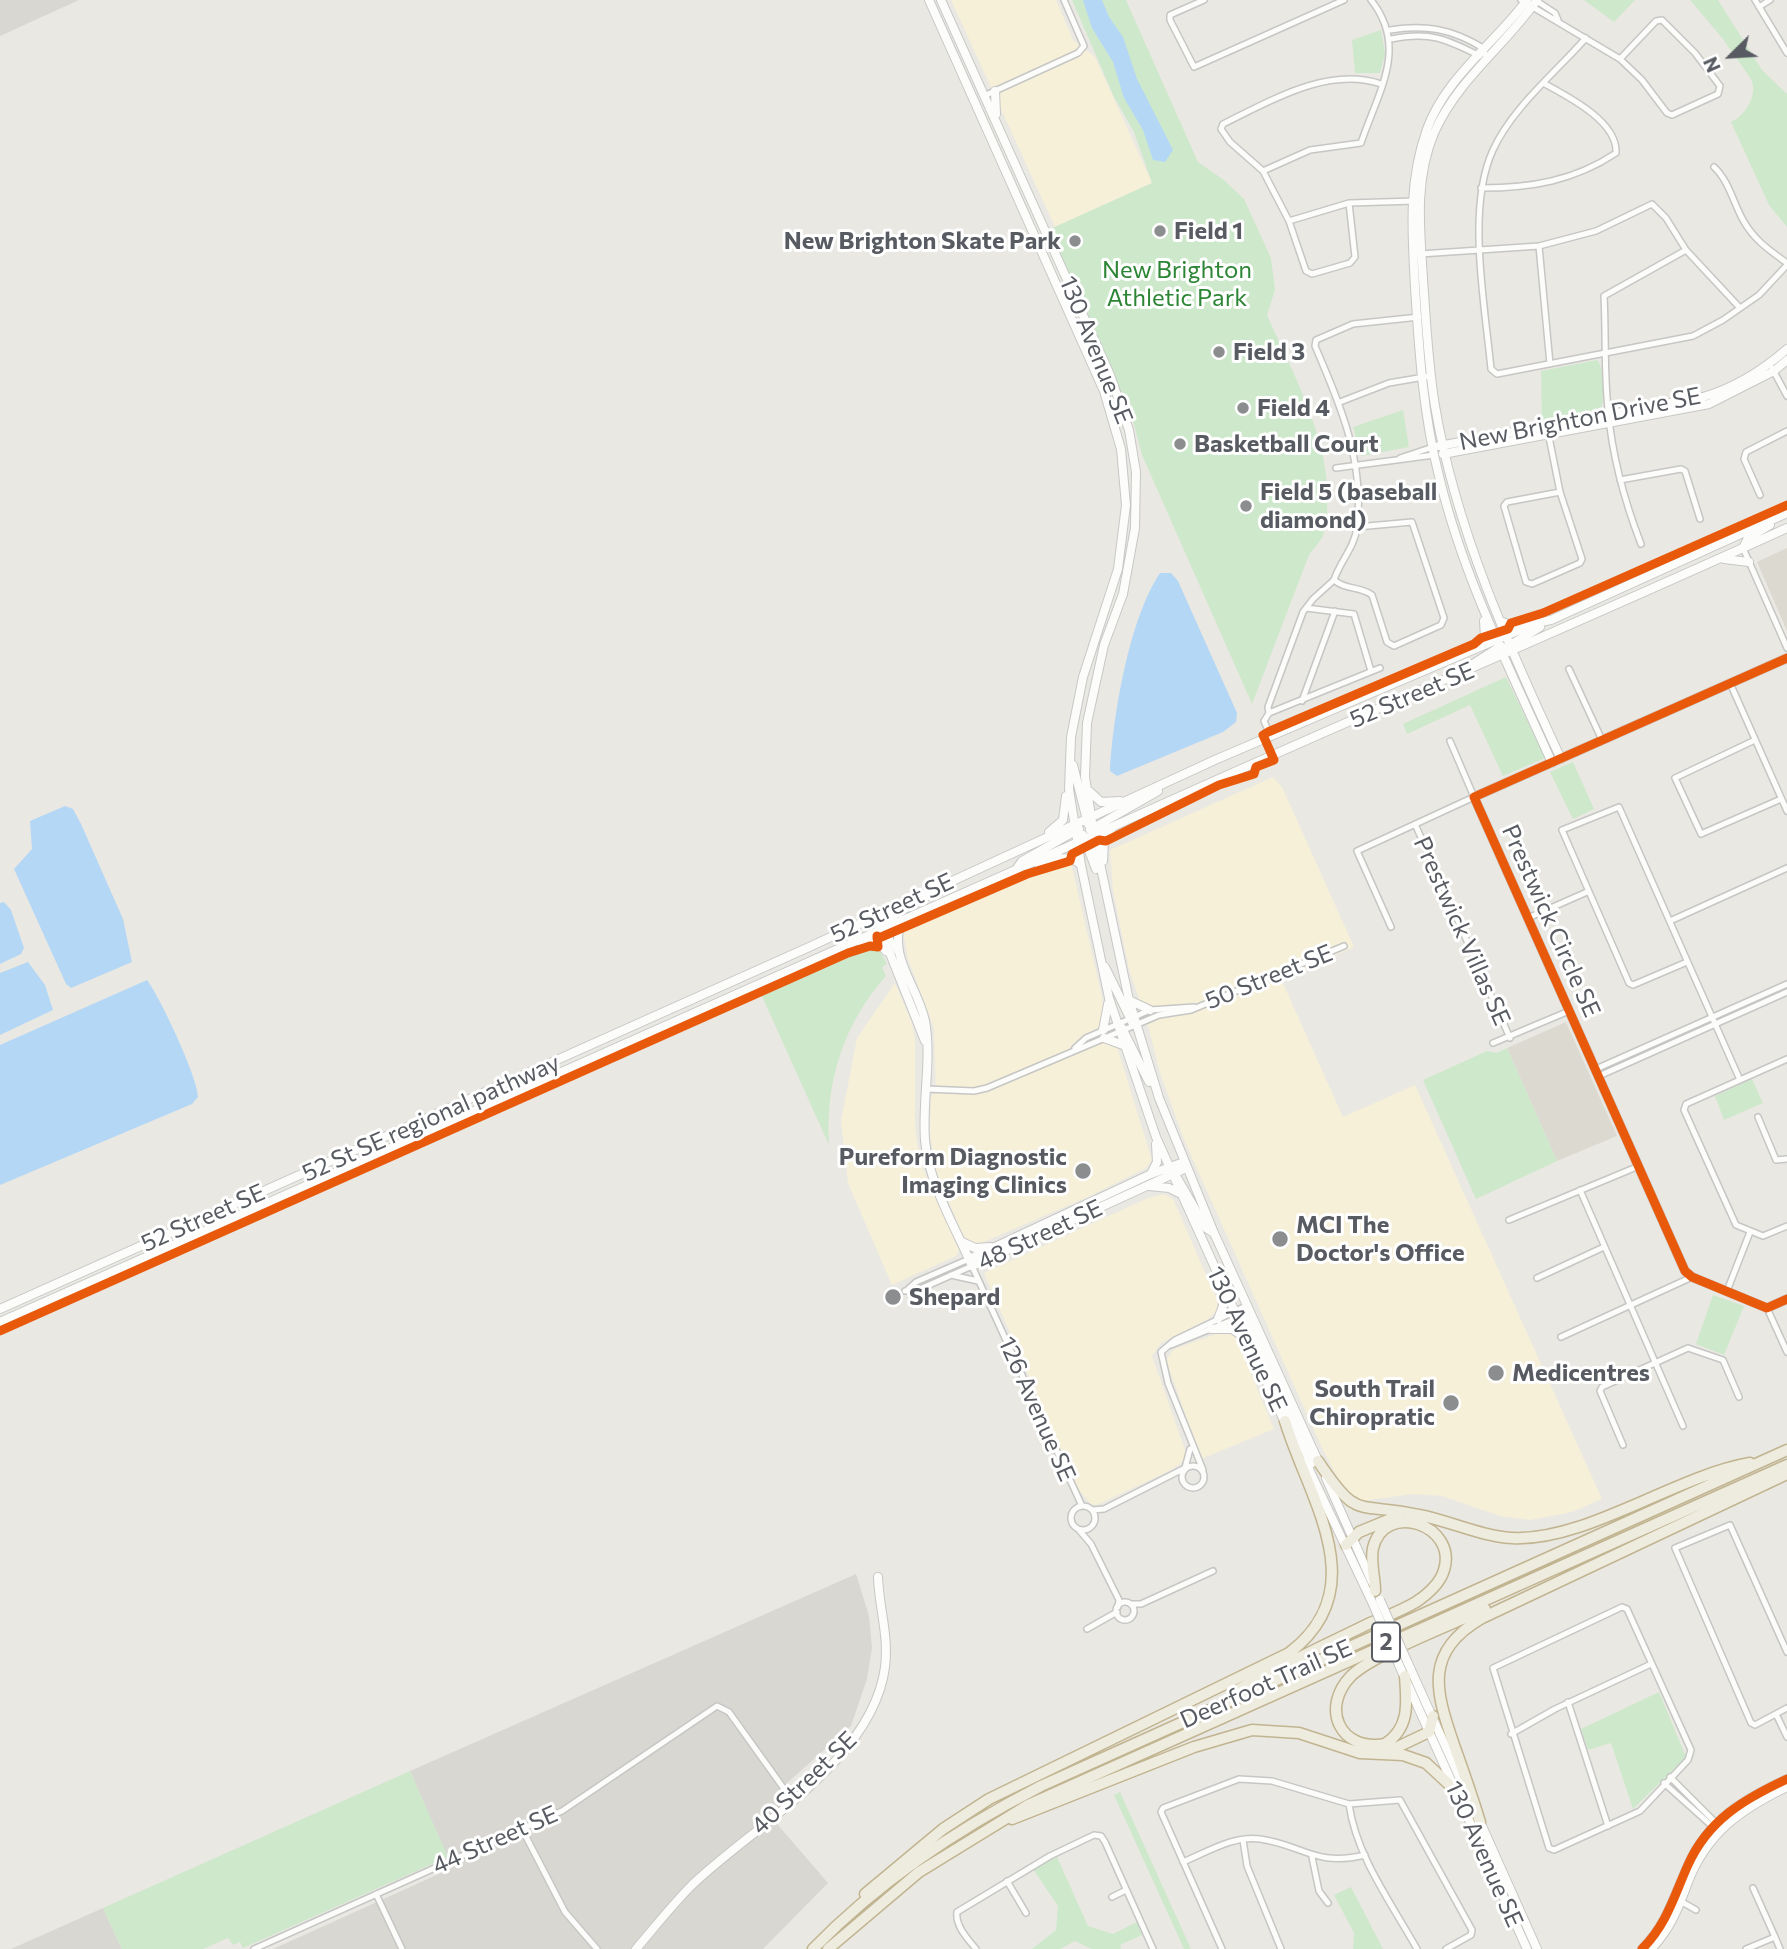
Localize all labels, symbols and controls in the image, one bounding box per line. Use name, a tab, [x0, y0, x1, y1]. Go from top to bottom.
north arrow	[1696, 21, 1766, 91]
text: N	[1698, 54, 1725, 76]
place label: Field 1	[1174, 217, 1243, 245]
marker: Field 1	[1152, 223, 1168, 239]
place label: New Brighton Skate Park	[784, 227, 1061, 255]
marker: New Brighton Skate Park	[1067, 233, 1083, 249]
park label: New Brighton Athletic Park	[1102, 256, 1252, 312]
street label: 130 Avenue SE	[1053, 272, 1139, 428]
place label: Field 3	[1233, 338, 1305, 366]
marker: Field 3	[1211, 344, 1227, 360]
street label: New Brighton Drive SE	[1457, 381, 1703, 457]
place label: Field 4	[1257, 394, 1330, 422]
marker: Field 4	[1235, 400, 1251, 416]
place label: Basketball Court	[1194, 430, 1379, 458]
marker: Basketball Court	[1172, 436, 1188, 452]
place label: Field 5 (baseball diamond)	[1260, 478, 1437, 534]
marker: Field 5 (baseball diamond)	[1238, 498, 1254, 514]
street label: 52 Street SE	[1345, 656, 1479, 734]
street label: Prestwick Circle SE	[1496, 820, 1606, 1022]
street label: Prestwick Villas SE	[1407, 832, 1517, 1030]
street label: 52 Street SE	[826, 867, 958, 949]
street label: 50 Street SE	[1201, 938, 1337, 1016]
street label: 52 St SE regional pathway	[298, 1048, 564, 1188]
place label: Pureform Diagnostic Imaging Clinics	[839, 1143, 1067, 1199]
marker: Pureform Diagnostic Imaging Clinics	[1073, 1161, 1093, 1181]
street label: 52 Street SE	[137, 1178, 269, 1258]
street label: 48 Street SE	[973, 1194, 1107, 1276]
place label: MCI The Doctor's Office	[1296, 1211, 1465, 1267]
marker: MCI The Doctor's Office	[1270, 1229, 1290, 1249]
street label: 130 Avenue SE	[1201, 1262, 1293, 1416]
place label: Shepard	[909, 1283, 1000, 1311]
marker: Shepard	[883, 1287, 903, 1307]
street label: 126 Avenue SE	[992, 1332, 1082, 1486]
place label: Medicentres	[1512, 1359, 1650, 1387]
marker: Medicentres	[1486, 1363, 1506, 1383]
place label: South Trail Chiropratic	[1309, 1375, 1435, 1431]
marker: South Trail Chiropratic	[1441, 1393, 1461, 1413]
road number: 2	[1372, 1623, 1400, 1662]
street label: Deerfoot Trail SE	[1176, 1633, 1356, 1735]
street label: 40 Street SE	[745, 1726, 863, 1840]
street label: 130 Avenue SE	[1439, 1776, 1529, 1932]
street label: 44 Street SE	[428, 1800, 562, 1880]

